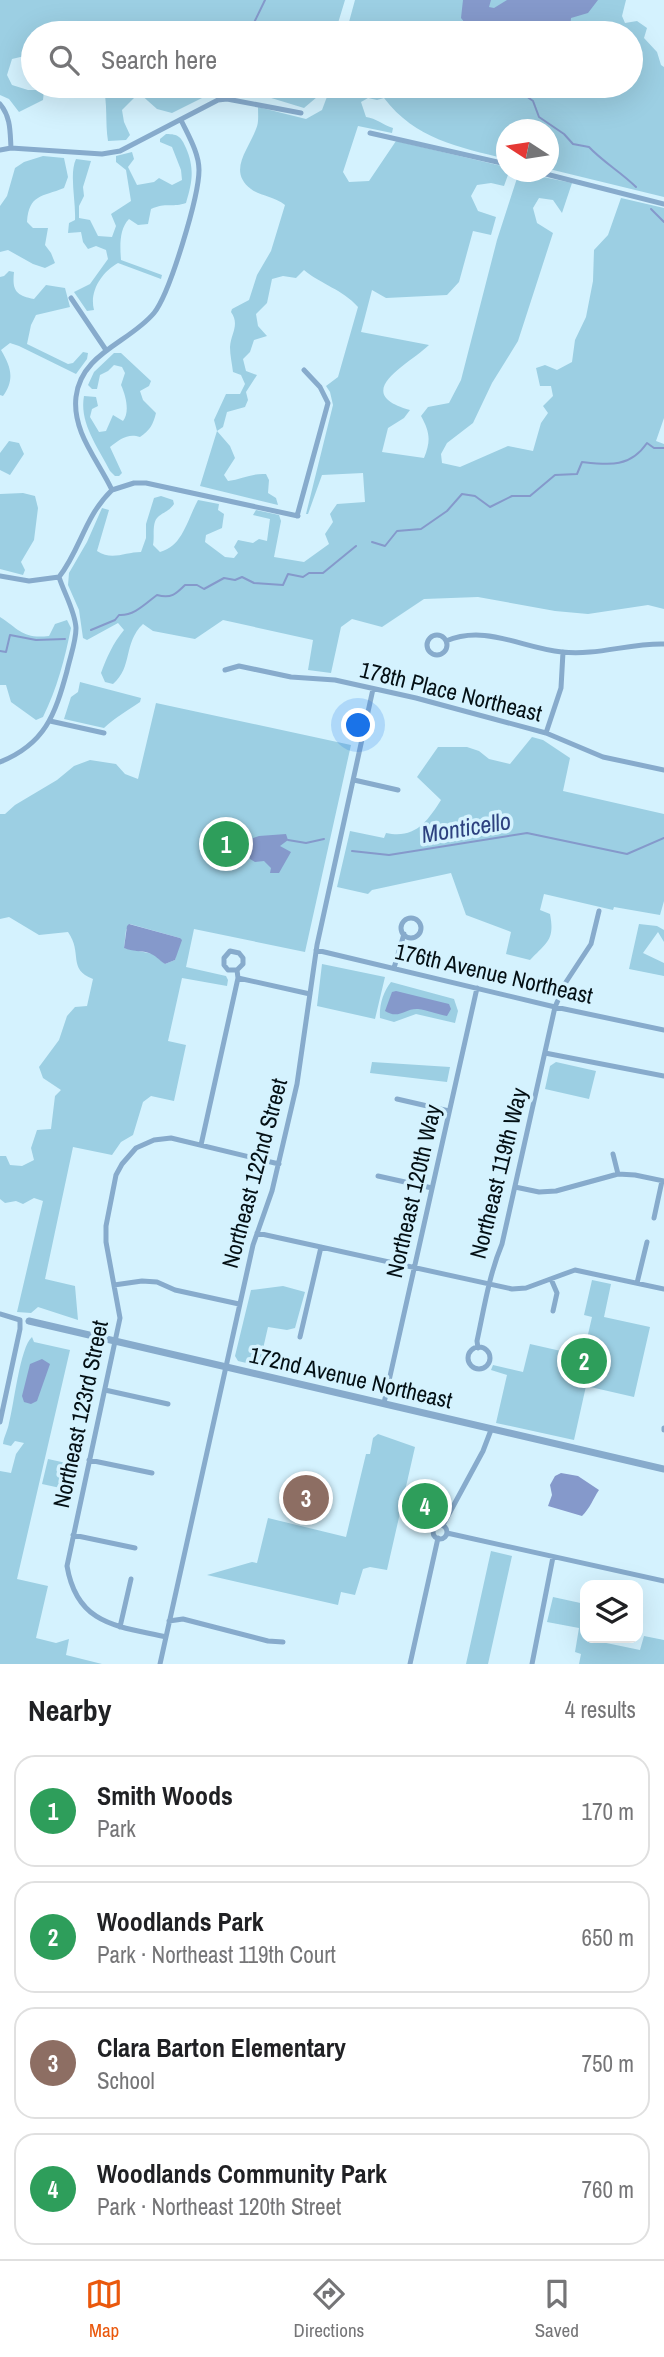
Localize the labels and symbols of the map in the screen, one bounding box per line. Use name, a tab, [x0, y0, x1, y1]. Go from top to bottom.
north arrow	[496, 119, 559, 182]
street label: 178th Place Northeast	[357, 653, 545, 729]
your location	[341, 708, 375, 742]
water label: Monticello	[419, 804, 513, 850]
pin: 1	[203, 818, 249, 870]
street label: 176th Avenue Northeast	[392, 935, 596, 1011]
street label: Northeast 122nd Street	[214, 1075, 294, 1271]
street label: Northeast 119th Way	[462, 1084, 534, 1262]
street label: Northeast 120th Way	[378, 1101, 448, 1280]
street label: Northeast 123rd Street	[45, 1317, 115, 1511]
pin: 2	[561, 1335, 607, 1387]
street label: 172nd Avenue Northeast	[247, 1339, 455, 1415]
pin: 3	[283, 1472, 329, 1524]
pin: 4	[402, 1480, 448, 1532]

